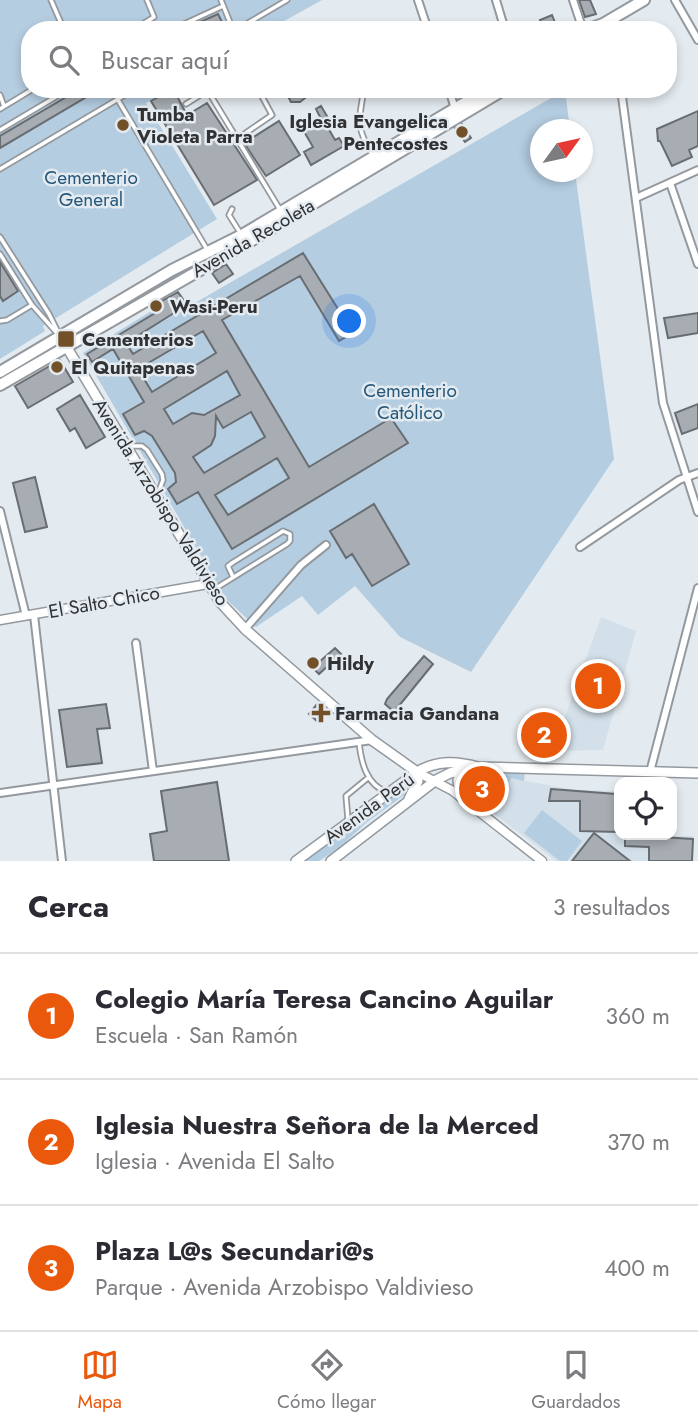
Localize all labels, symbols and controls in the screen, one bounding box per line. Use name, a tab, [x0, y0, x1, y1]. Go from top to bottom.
search box	[21, 21, 677, 98]
icon: search	[45, 41, 83, 79]
text: Buscar aquí	[101, 41, 229, 79]
place label: Tumba Violeta Parra	[136, 101, 253, 150]
place label: Iglesia Evangelica Pentecostes	[289, 108, 448, 157]
marker: Tumba Violeta Parra	[115, 117, 131, 133]
north arrow	[530, 119, 593, 182]
marker: Iglesia Evangelica Pentecostes	[454, 124, 470, 140]
park label: Cementerio General	[44, 164, 138, 213]
street label: Avenida Recoleta	[187, 192, 319, 284]
place label: Wasi-Peru	[170, 293, 258, 320]
marker: Wasi-Peru	[148, 298, 164, 314]
your location	[332, 304, 366, 338]
place label: Cementerios	[82, 326, 194, 353]
marker: Cementerios	[56, 329, 76, 349]
place label: El Quitapenas	[71, 354, 195, 381]
marker: El Quitapenas	[49, 359, 65, 375]
park label: Cementerio Católico	[363, 377, 457, 426]
street label: Avenida Arzobispo Valdivieso	[86, 393, 236, 611]
street label: El Salto Chico	[46, 579, 162, 625]
place label: Hildy	[327, 650, 375, 677]
marker: Hildy	[305, 655, 321, 671]
pin: 1	[575, 660, 621, 712]
place label: Farmacia Gandana	[335, 700, 499, 727]
marker: Farmacia Gandana	[313, 705, 329, 721]
pin: 2	[521, 709, 567, 761]
pin: 3	[459, 763, 505, 815]
street label: Avenida Perú	[318, 766, 420, 850]
map controls	[614, 777, 677, 840]
button: locate	[614, 777, 677, 840]
text: Cerca	[28, 885, 109, 928]
text: 3 resultados	[553, 890, 670, 924]
text: Colegio María Teresa Cancino Aguilar	[95, 980, 553, 1018]
text: 1	[45, 999, 57, 1033]
text: 360 m	[606, 999, 670, 1033]
text: Escuela · San Ramón	[95, 1018, 298, 1052]
text: Iglesia Nuestra Señora de la Merced	[95, 1106, 539, 1144]
text: 2	[43, 1125, 59, 1159]
text: 370 m	[607, 1125, 670, 1159]
text: Iglesia · Avenida El Salto	[95, 1144, 335, 1178]
text: Plaza L@s Secundari@s	[95, 1232, 374, 1270]
text: 3	[44, 1251, 58, 1285]
text: 400 m	[604, 1251, 670, 1285]
text: Parque · Avenida Arzobispo Valdivieso	[95, 1270, 474, 1304]
tab: Mapa	[78, 1346, 122, 1415]
tab: Cómo llegar	[277, 1346, 376, 1415]
tab: Guardados	[531, 1346, 620, 1415]

